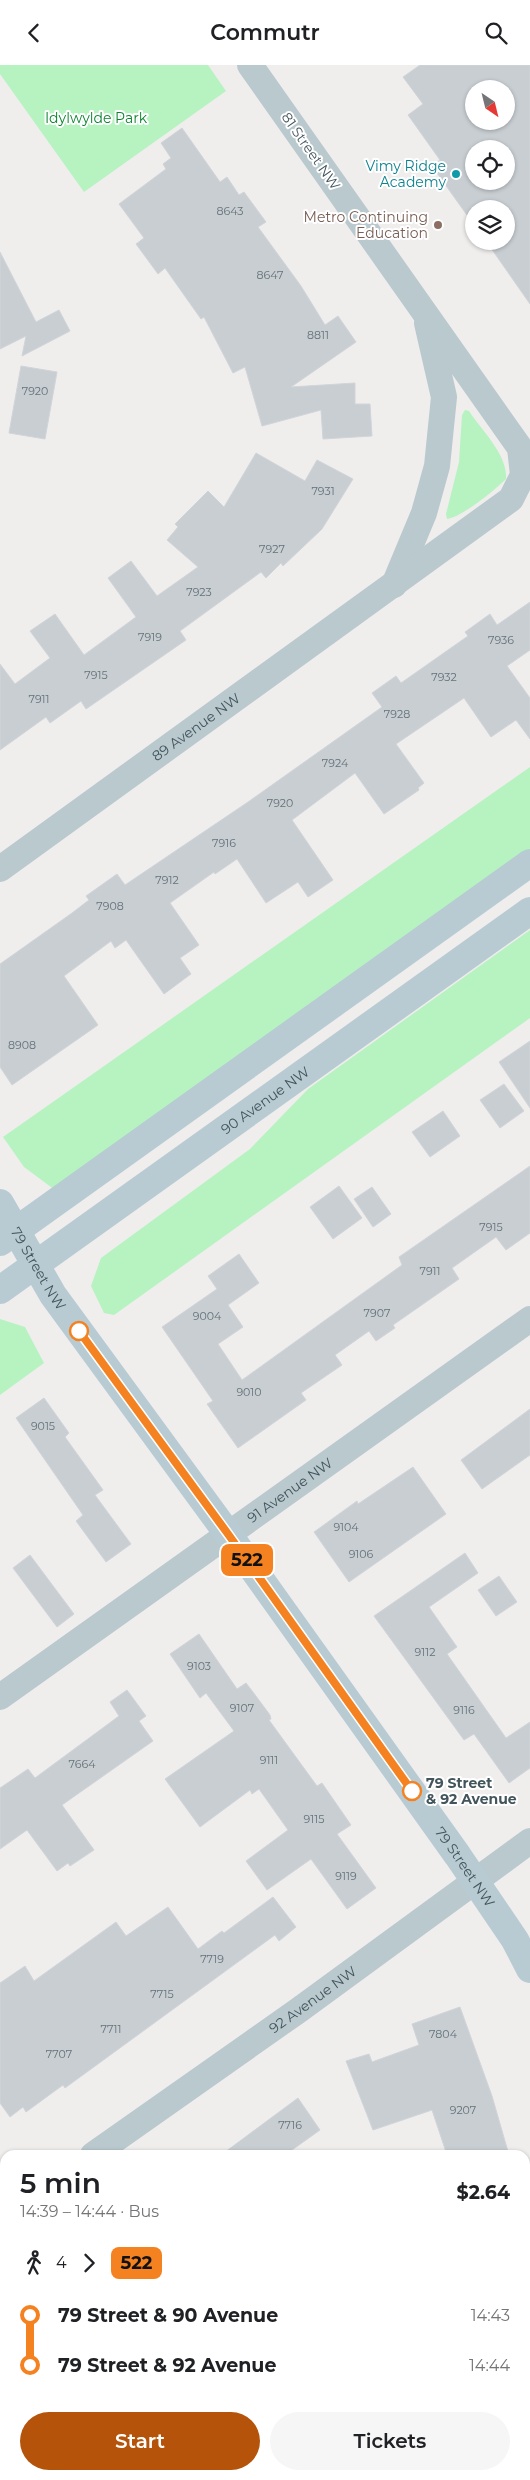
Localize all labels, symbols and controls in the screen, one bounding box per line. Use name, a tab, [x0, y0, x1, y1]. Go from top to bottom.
icon: back	[20, 19, 48, 47]
text: Commutr	[210, 19, 320, 46]
icon: search	[482, 19, 510, 47]
north arrow	[465, 80, 515, 130]
map controls	[465, 80, 515, 250]
park label: Idylwylde Park	[45, 109, 148, 127]
street label: 81 Street NW	[278, 109, 345, 194]
button: locate	[465, 140, 515, 190]
place label: Vimy Ridge Academy	[365, 157, 446, 191]
marker: Vimy Ridge Academy	[450, 168, 462, 180]
button: layers	[465, 200, 515, 250]
house number: 8643	[216, 204, 244, 218]
place label: Metro Continuing Education	[304, 208, 428, 242]
marker: Metro Continuing Education	[432, 219, 444, 231]
house number: 8647	[257, 268, 283, 282]
house number: 8811	[307, 328, 329, 342]
house number: 7920	[22, 384, 48, 398]
house number: 7931	[311, 484, 335, 498]
house number: 7927	[259, 542, 285, 556]
house number: 7923	[186, 585, 212, 599]
house number: 7919	[138, 630, 162, 644]
house number: 7936	[488, 633, 514, 647]
house number: 7915	[84, 668, 108, 682]
house number: 7932	[431, 670, 457, 684]
street label: 89 Avenue NW	[148, 689, 244, 765]
house number: 7911	[28, 692, 50, 706]
house number: 7928	[384, 707, 410, 721]
house number: 7924	[322, 756, 349, 770]
house number: 7920	[267, 796, 293, 810]
house number: 7916	[212, 836, 236, 850]
house number: 7912	[155, 873, 179, 887]
house number: 7908	[96, 899, 124, 913]
house number: 8908	[8, 1038, 36, 1052]
street label: 90 Avenue NW	[217, 1062, 313, 1138]
house number: 7915	[479, 1220, 503, 1234]
street label: 79 Street NW	[7, 1224, 70, 1314]
house number: 7911	[419, 1264, 441, 1278]
house number: 7907	[364, 1306, 390, 1320]
house number: 9004	[193, 1309, 222, 1323]
unlabelled marker	[69, 1321, 89, 1341]
house number: 9010	[236, 1385, 262, 1399]
house number: 9015	[31, 1419, 55, 1433]
street label: 91 Avenue NW	[244, 1453, 336, 1527]
house number: 9104	[333, 1520, 359, 1534]
line badge: 522	[218, 1544, 276, 1576]
house number: 9106	[349, 1547, 374, 1561]
text: 522	[231, 1549, 263, 1571]
house number: 9112	[415, 1645, 435, 1659]
house number: 9103	[187, 1659, 211, 1673]
house number: 9107	[230, 1701, 254, 1715]
house number: 9116	[453, 1703, 475, 1717]
house number: 9111	[260, 1753, 278, 1767]
house number: 7664	[69, 1757, 96, 1771]
place label: 79 Street & 92 Avenue	[426, 1774, 517, 1808]
marker: 79 Street & 92 Avenue	[402, 1781, 422, 1801]
house number: 9115	[304, 1812, 324, 1826]
street label: 79 Street NW	[431, 1823, 499, 1911]
house number: 9119	[335, 1869, 357, 1883]
house number: 7719	[200, 1952, 224, 1966]
street label: 92 Avenue NW	[265, 1962, 360, 2037]
house number: 7715	[150, 1987, 174, 2001]
house number: 7711	[100, 2022, 122, 2036]
house number: 7804	[429, 2027, 458, 2041]
house number: 7707	[46, 2047, 72, 2061]
house number: 9207	[450, 2103, 476, 2117]
house number: 7716	[278, 2118, 302, 2132]
text: 5 min	[20, 2166, 101, 2200]
text: $2.64	[457, 2181, 510, 2204]
text: 14:39 – 14:44 · Bus	[20, 2202, 159, 2221]
icon: walk	[20, 2249, 48, 2277]
icon: forward	[75, 2249, 103, 2277]
text: 522	[121, 2252, 152, 2274]
text: 4	[56, 2253, 67, 2272]
text: 79 Street & 90 Avenue	[58, 2304, 278, 2327]
text: 14:43	[471, 2306, 510, 2325]
text: 79 Street & 92 Avenue	[58, 2354, 276, 2377]
text: 14:44	[469, 2356, 510, 2375]
button: Start	[20, 2412, 260, 2470]
button: Tickets	[270, 2412, 510, 2470]

